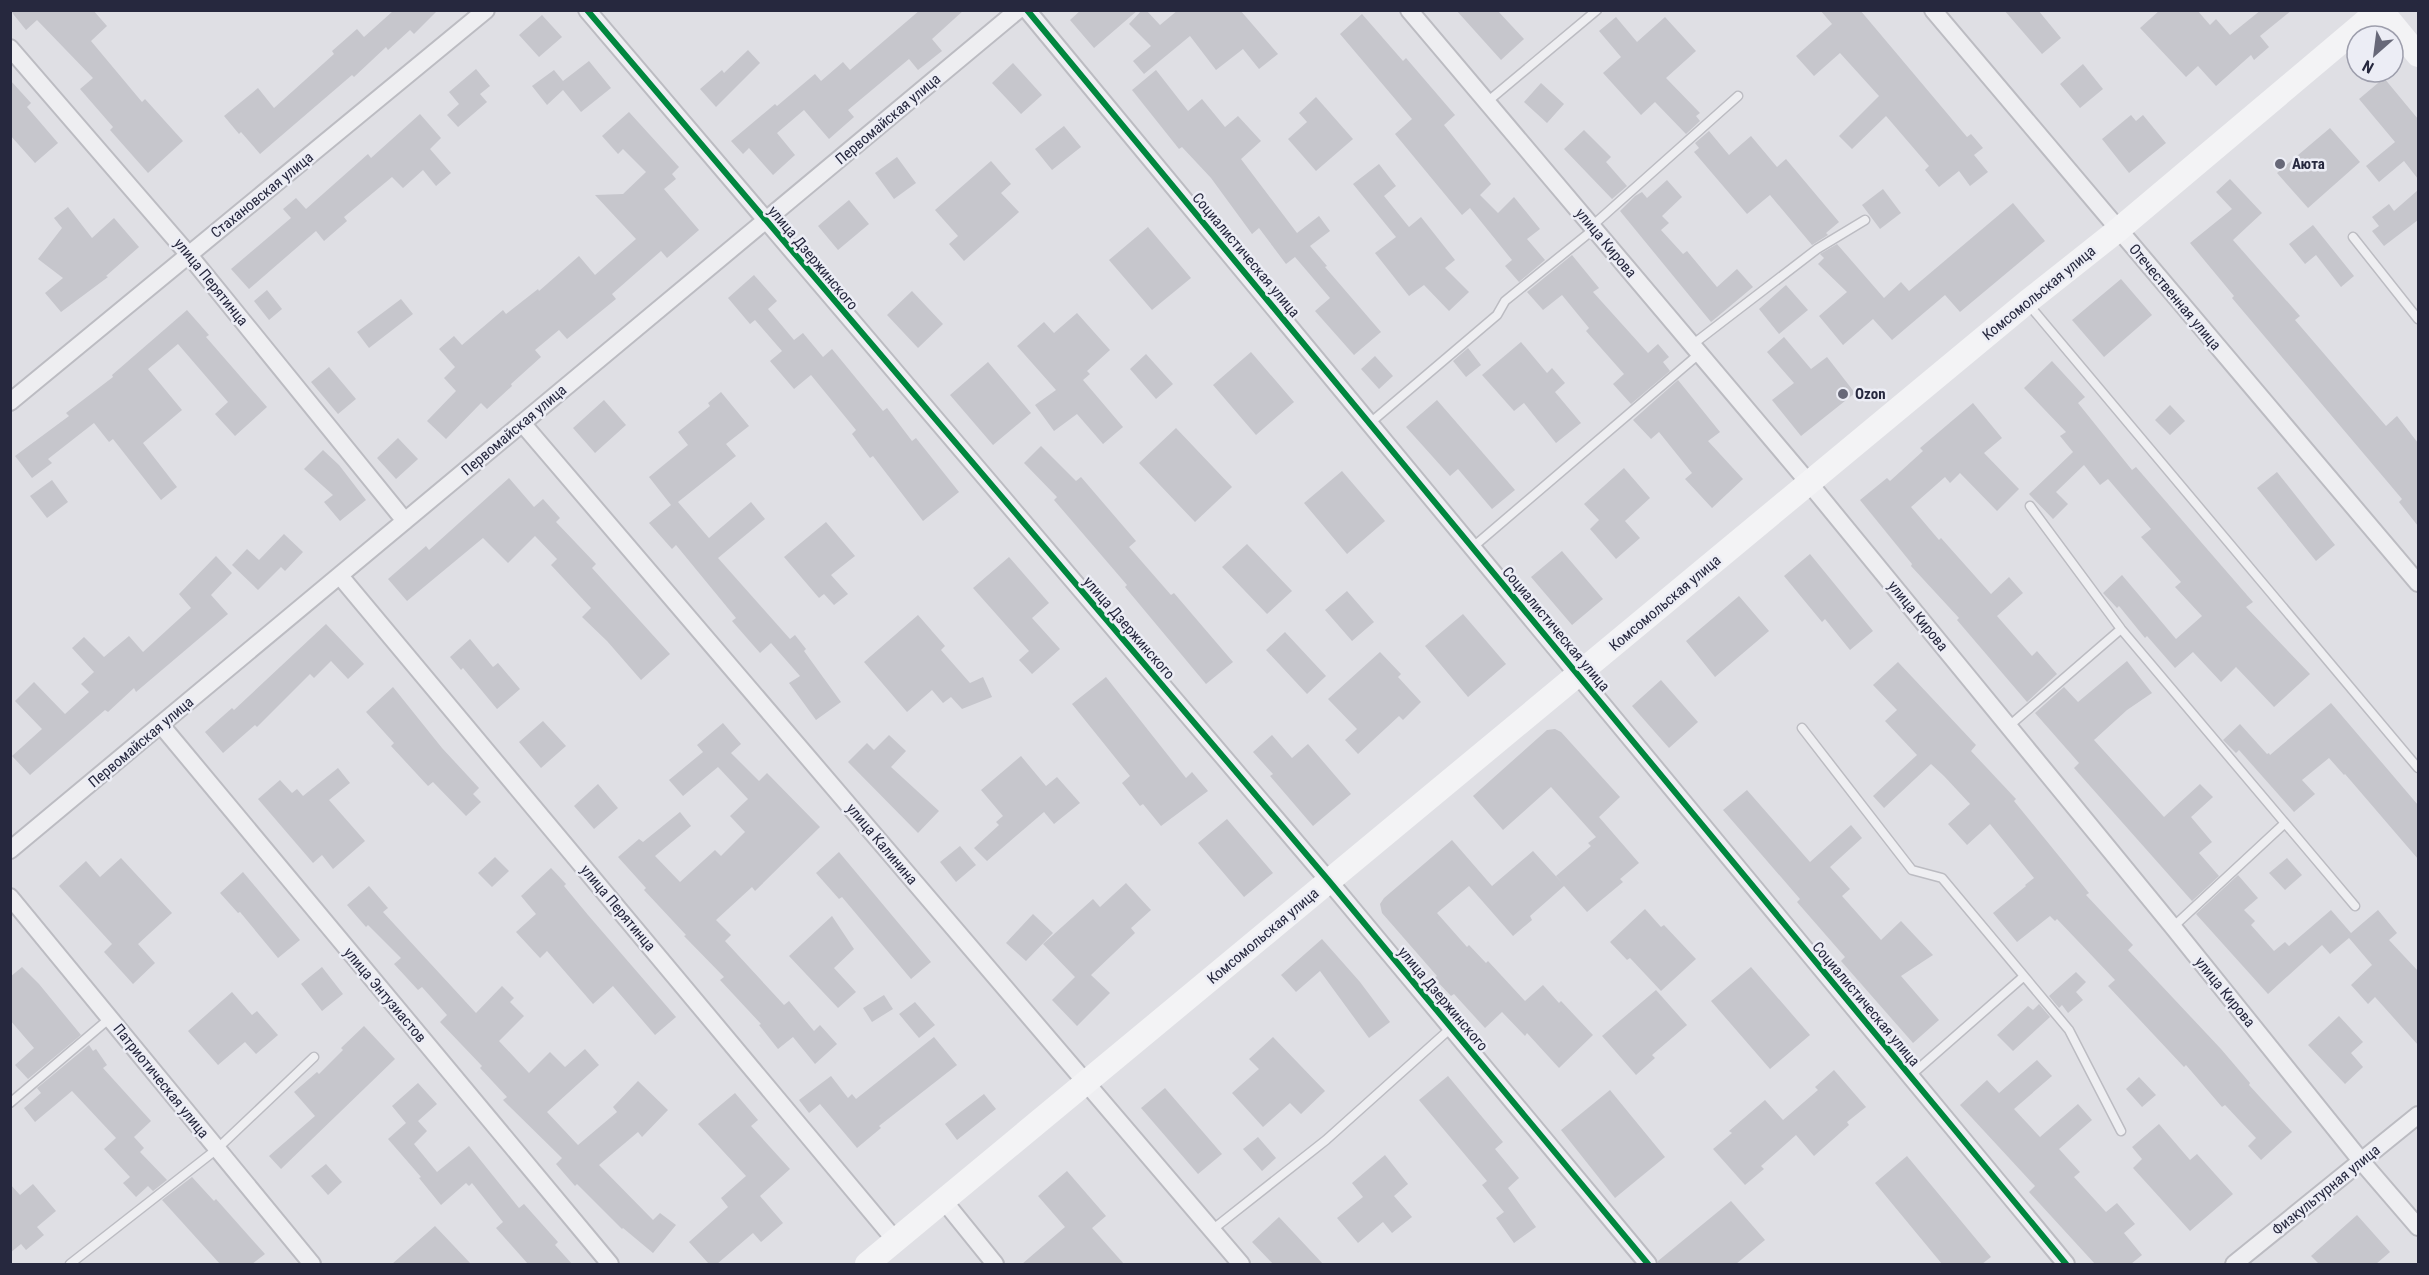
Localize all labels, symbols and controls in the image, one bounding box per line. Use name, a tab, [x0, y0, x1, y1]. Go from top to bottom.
north arrow	[2345, 24, 2405, 84]
text: N	[2359, 56, 2377, 77]
street label: Первомайская улица	[832, 70, 944, 168]
street label: Стахановская улица	[207, 148, 317, 242]
place label: Аюта	[2292, 155, 2325, 173]
marker: Аюта	[2273, 157, 2287, 171]
street label: Социалистическая улица	[1188, 189, 1304, 321]
street label: улица Дзержинского	[764, 202, 862, 314]
street label: улица Кирова	[1572, 205, 1640, 281]
street label: улица Перятинца	[170, 235, 252, 329]
street label: Отечественная улица	[2125, 240, 2225, 354]
street label: Комсомольская улица	[1979, 242, 2099, 344]
street label: Первомайская улица	[458, 381, 570, 479]
place label: Ozon	[1855, 385, 1886, 403]
marker: Ozon	[1836, 387, 1850, 401]
street label: Комсомольская улица	[1606, 551, 1724, 655]
street label: Социалистическая улица	[1498, 563, 1614, 695]
street label: улица Дзержинского	[1079, 573, 1179, 683]
street label: улица Кирова	[1884, 577, 1952, 655]
street label: Первомайская улица	[85, 693, 197, 791]
street label: улица Калинина	[843, 800, 921, 888]
street label: улица Перятинца	[577, 861, 659, 955]
street label: Комсомольская улица	[1204, 884, 1322, 988]
street label: Социалистическая улица	[1808, 938, 1924, 1070]
street label: улица Дзержинского	[1394, 943, 1492, 1055]
street label: улица Энтузиастов	[340, 944, 430, 1046]
street label: улица Кирова	[2191, 953, 2259, 1031]
street label: Патриотическая улица	[109, 1020, 213, 1142]
street label: Физкультурная улица	[2268, 1141, 2384, 1239]

